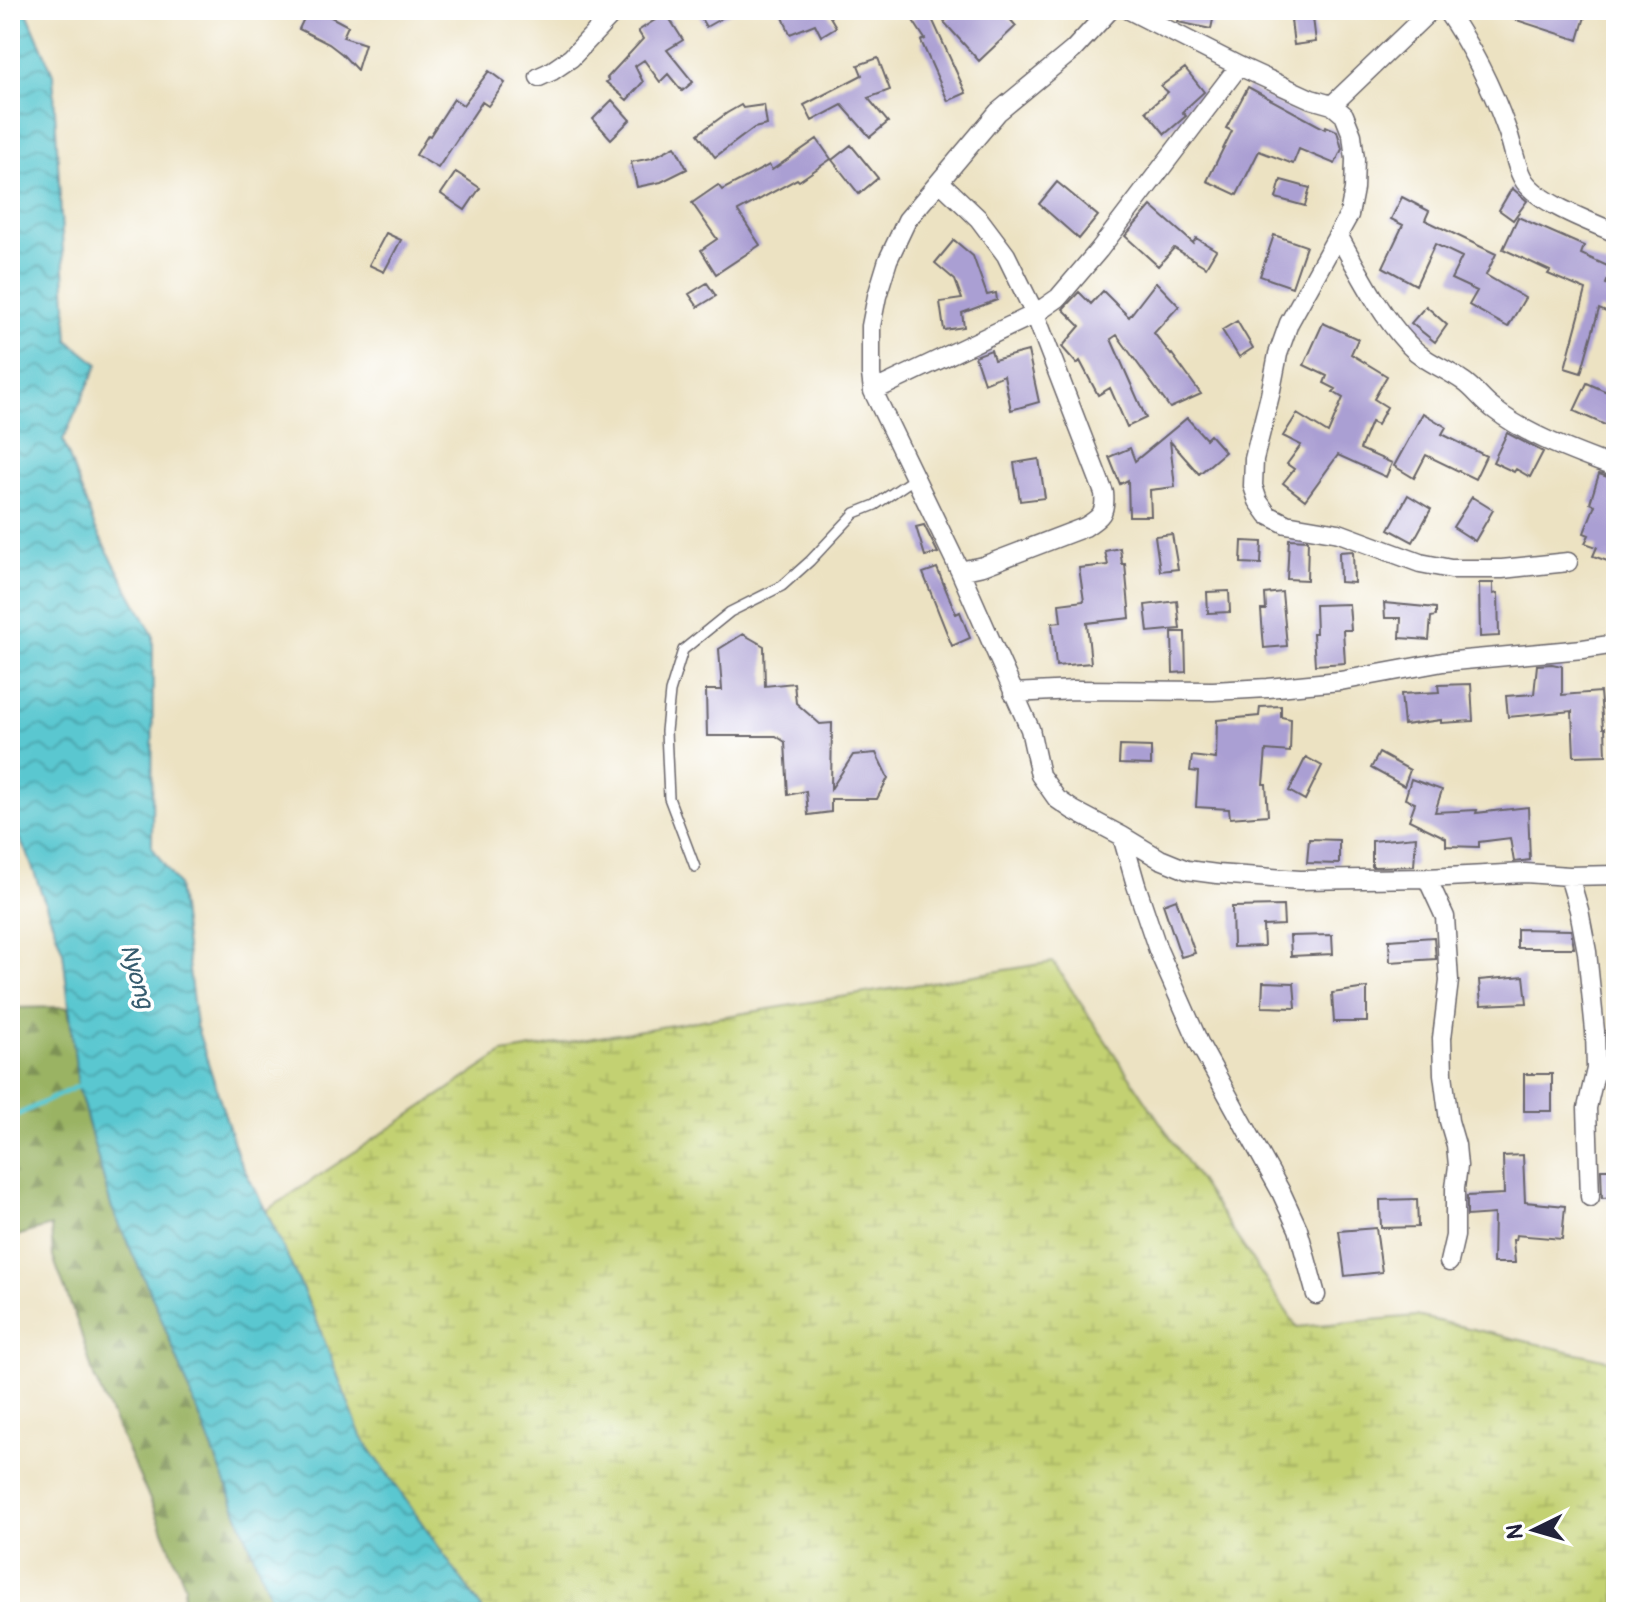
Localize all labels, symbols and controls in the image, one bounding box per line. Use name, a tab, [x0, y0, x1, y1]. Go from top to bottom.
water label: Nyong	[114, 941, 160, 1013]
north arrow	[1494, 1490, 1574, 1570]
text: N	[1500, 1523, 1530, 1540]

